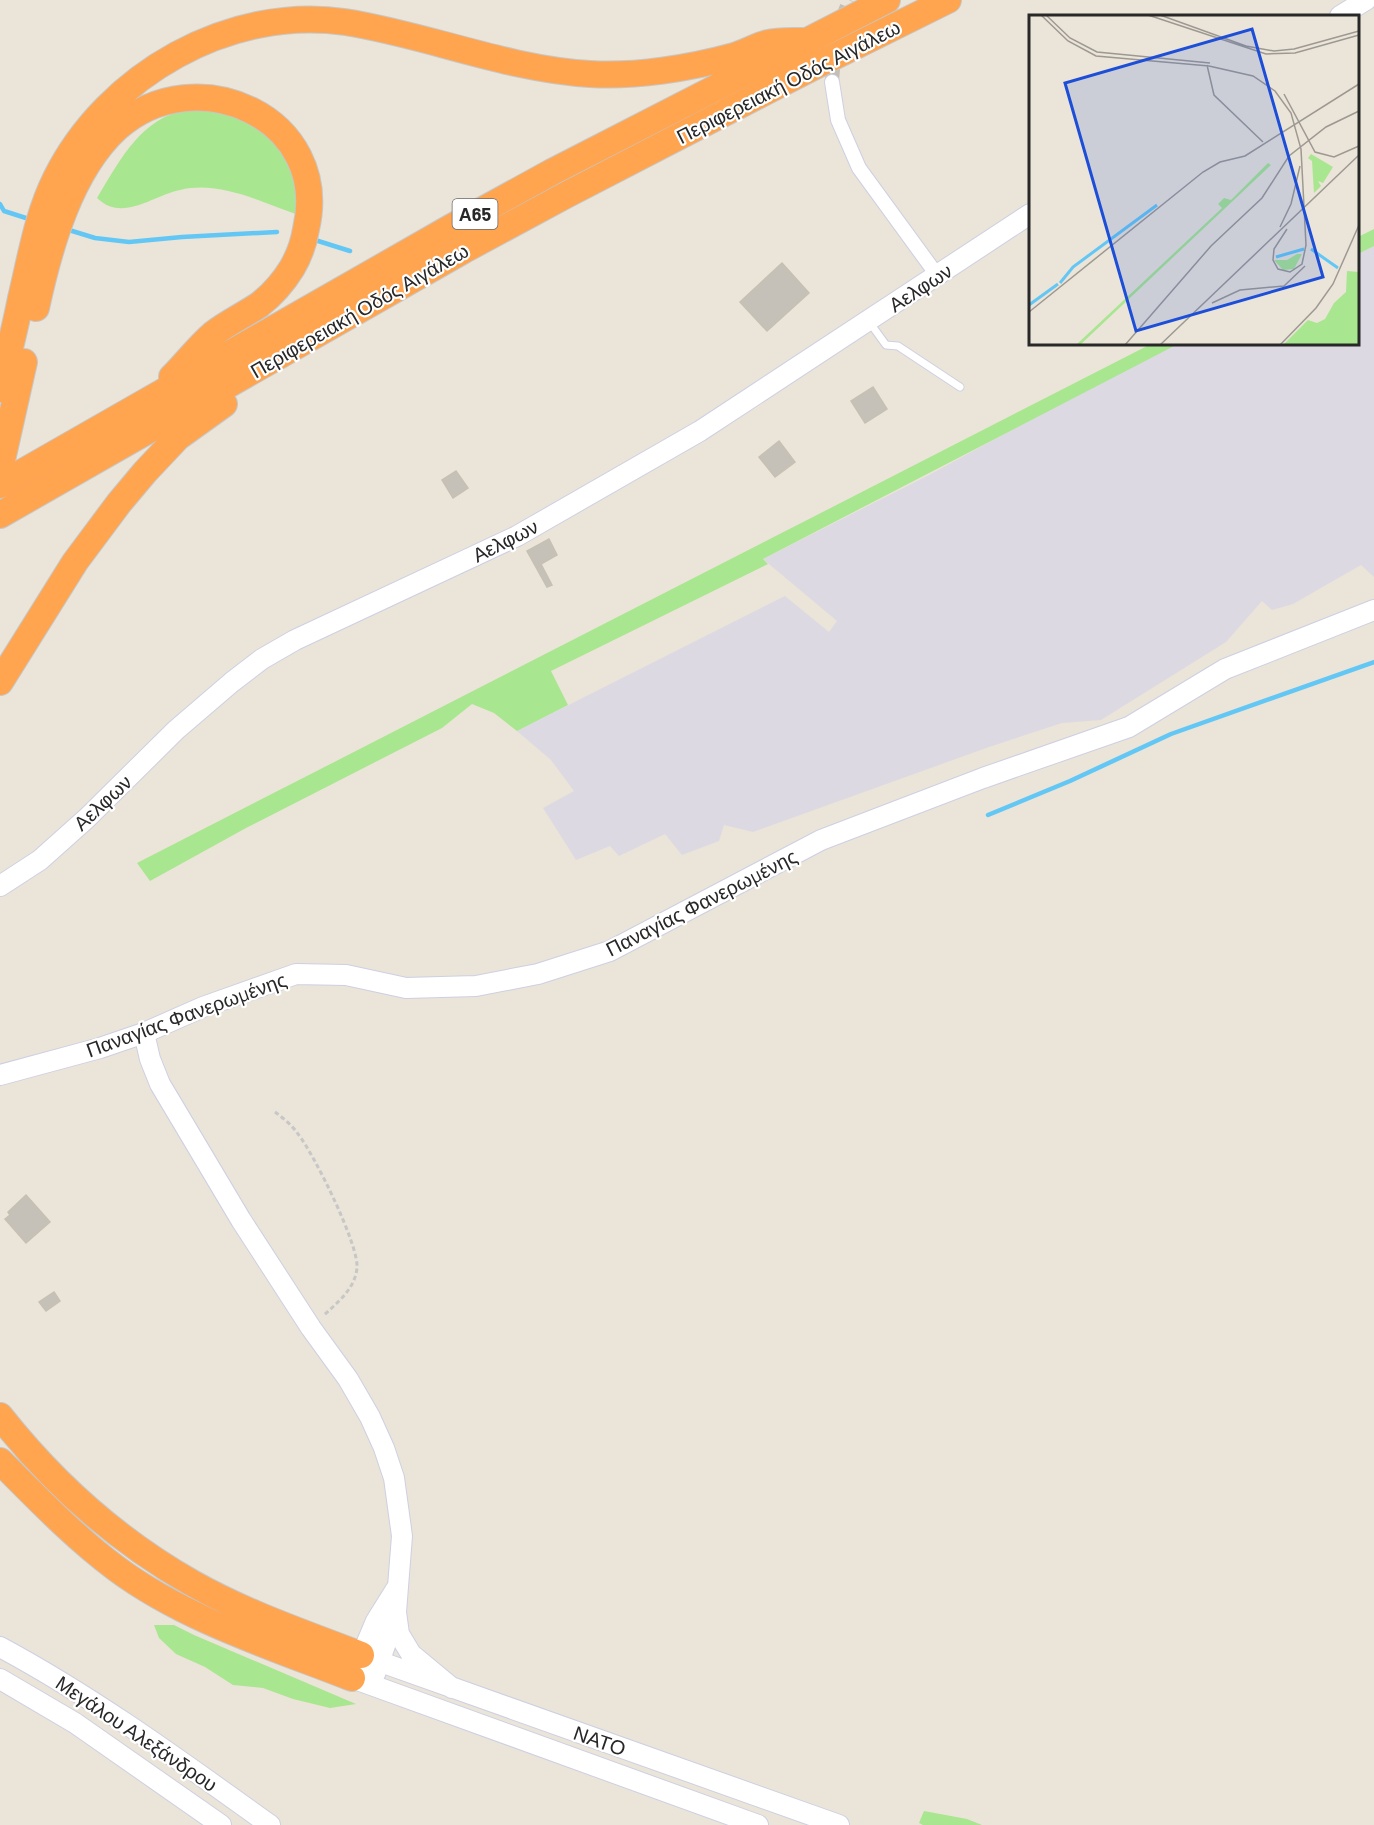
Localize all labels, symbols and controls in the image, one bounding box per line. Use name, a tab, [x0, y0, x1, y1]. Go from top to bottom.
street label: Περιφερειακή Οδός Αιγάλεω	[672, 14, 904, 148]
inset map	[1029, 15, 1359, 345]
road number: Α65	[452, 199, 498, 229]
street label: Περιφερειακή Οδός Αιγάλεω	[246, 238, 472, 382]
street label: Αελφων	[884, 258, 956, 316]
street label: Αελφων	[468, 513, 542, 567]
street label: Αελφων	[68, 769, 136, 835]
street label: Παναγίας Φανερωμένης	[601, 843, 801, 961]
street label: Παναγίας Φανερωμένης	[83, 966, 290, 1061]
street label: Μεγάλου Αλεξάνδρου	[52, 1670, 222, 1796]
street label: ΝΑΤΟ	[571, 1720, 629, 1760]

